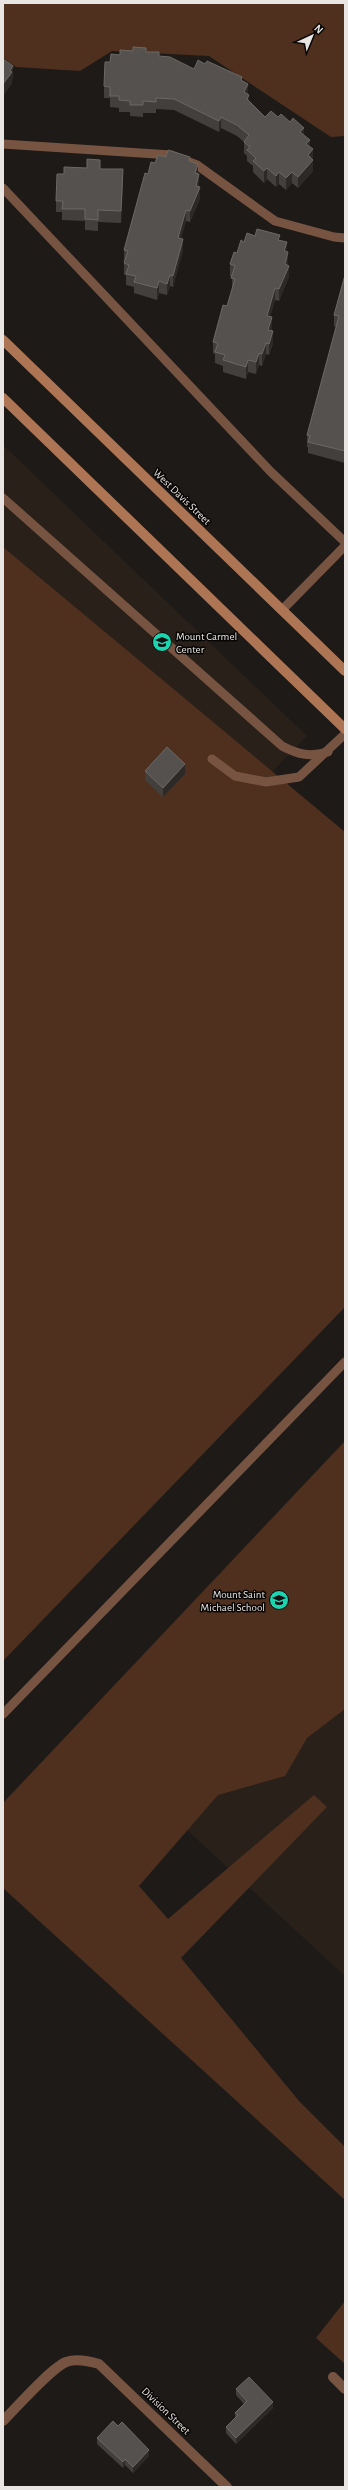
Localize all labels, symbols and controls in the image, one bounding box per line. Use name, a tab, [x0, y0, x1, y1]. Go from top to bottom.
north arrow	[292, 16, 332, 56]
text: N	[312, 23, 325, 36]
street label: West Davis Street	[151, 467, 213, 527]
school or university icon: Mount Carmel Center	[151, 631, 173, 653]
place label: Mount Carmel Center	[176, 631, 237, 655]
place label: Mount Saint Michael School	[201, 1589, 265, 1613]
school or university icon: Mount Saint Michael School	[268, 1589, 290, 1611]
street label: Division Street	[140, 2385, 193, 2437]

